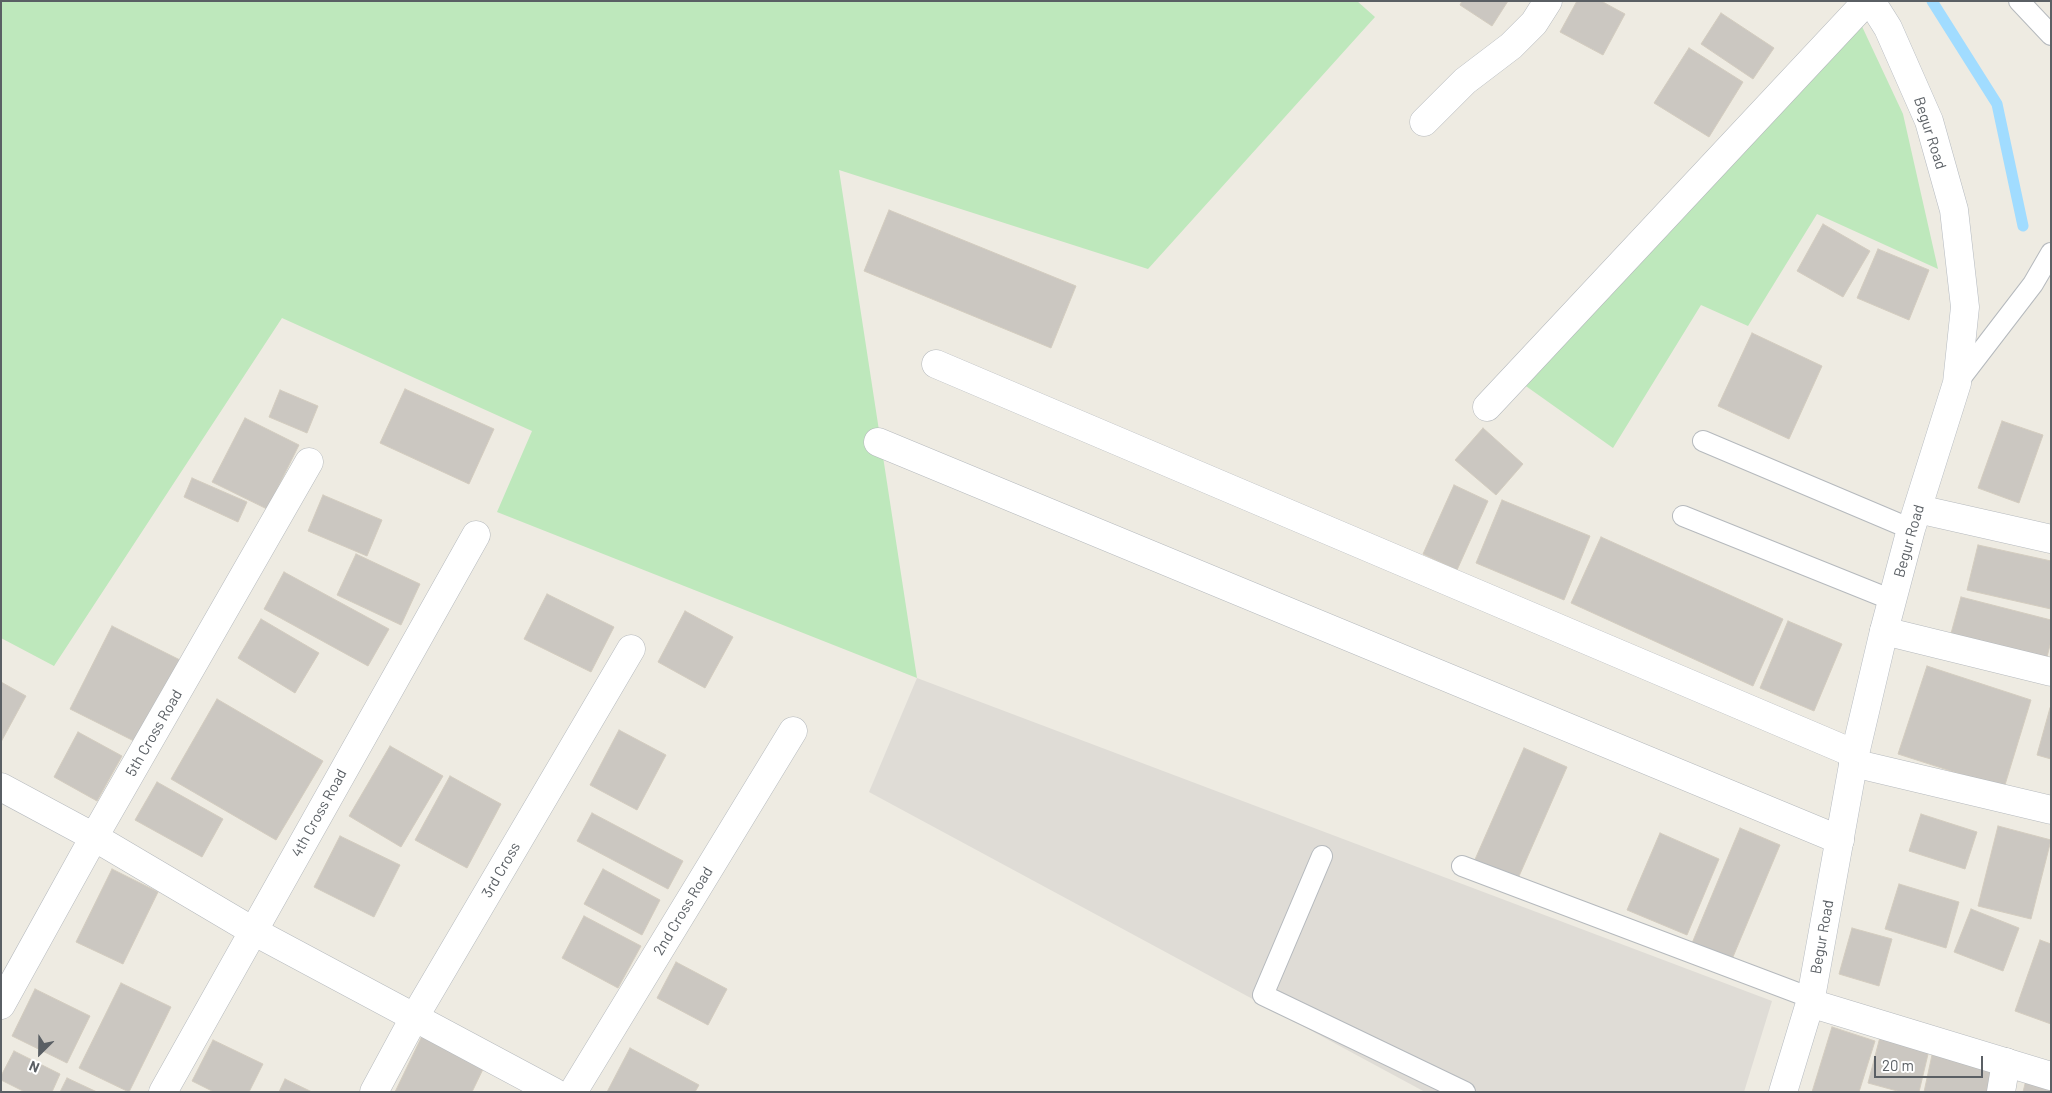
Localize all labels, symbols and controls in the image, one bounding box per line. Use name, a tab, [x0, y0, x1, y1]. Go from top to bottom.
street label: Begur Road	[1910, 95, 1950, 171]
street label: Begur Road	[1890, 502, 1928, 580]
street label: 5th Cross Road	[122, 686, 186, 780]
street label: 4th Cross Road	[287, 766, 351, 860]
street label: 3rd Cross	[478, 839, 524, 901]
street label: 2nd Cross Road	[649, 863, 717, 959]
street label: Begur Road	[1807, 898, 1837, 976]
north arrow	[15, 1028, 65, 1078]
scale bar	[1877, 1046, 1986, 1078]
text: 20 m	[1882, 1056, 1914, 1074]
text: N	[26, 1058, 42, 1077]

